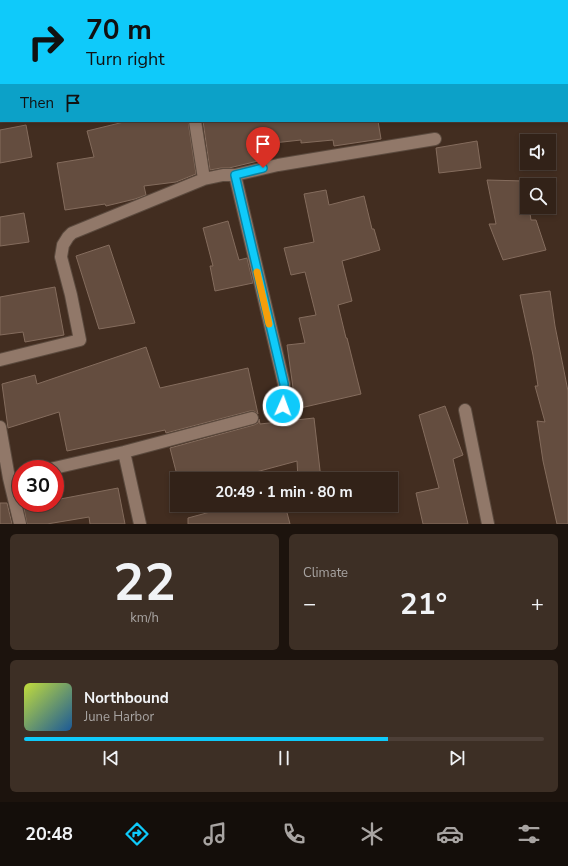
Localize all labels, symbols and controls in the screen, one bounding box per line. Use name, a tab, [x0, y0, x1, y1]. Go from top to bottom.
text: 70 m	[86, 11, 152, 49]
icon: right	[20, 16, 72, 68]
text: Turn right	[86, 47, 165, 71]
icon: arrive	[62, 92, 84, 114]
text: Then	[20, 93, 54, 113]
pin	[246, 127, 280, 168]
icon: arrive	[252, 133, 274, 155]
map controls	[520, 134, 556, 214]
button: sound	[520, 134, 556, 170]
button: search	[520, 178, 556, 214]
position arrow	[262, 385, 304, 427]
speed limit sign: 30	[12, 460, 64, 512]
text: 20:49 · 1 min · 80 m	[215, 482, 353, 502]
text: 22	[113, 547, 176, 618]
text: Climate	[303, 564, 348, 582]
text: 21°	[400, 584, 447, 625]
text: −	[303, 589, 316, 619]
text: +	[531, 589, 544, 619]
text: km/h	[130, 609, 159, 627]
text: Northbound	[84, 688, 169, 708]
text: June Harbor	[84, 708, 154, 726]
icon: previous	[100, 747, 122, 769]
icon: pause	[273, 747, 295, 769]
icon: next	[446, 747, 468, 769]
icon: directions	[123, 820, 151, 848]
icon: music	[201, 820, 229, 848]
icon: phone	[280, 820, 308, 848]
icon: climate	[358, 820, 386, 848]
icon: car	[436, 820, 464, 848]
icon: filters	[515, 820, 543, 848]
text: 20:48	[25, 822, 73, 846]

